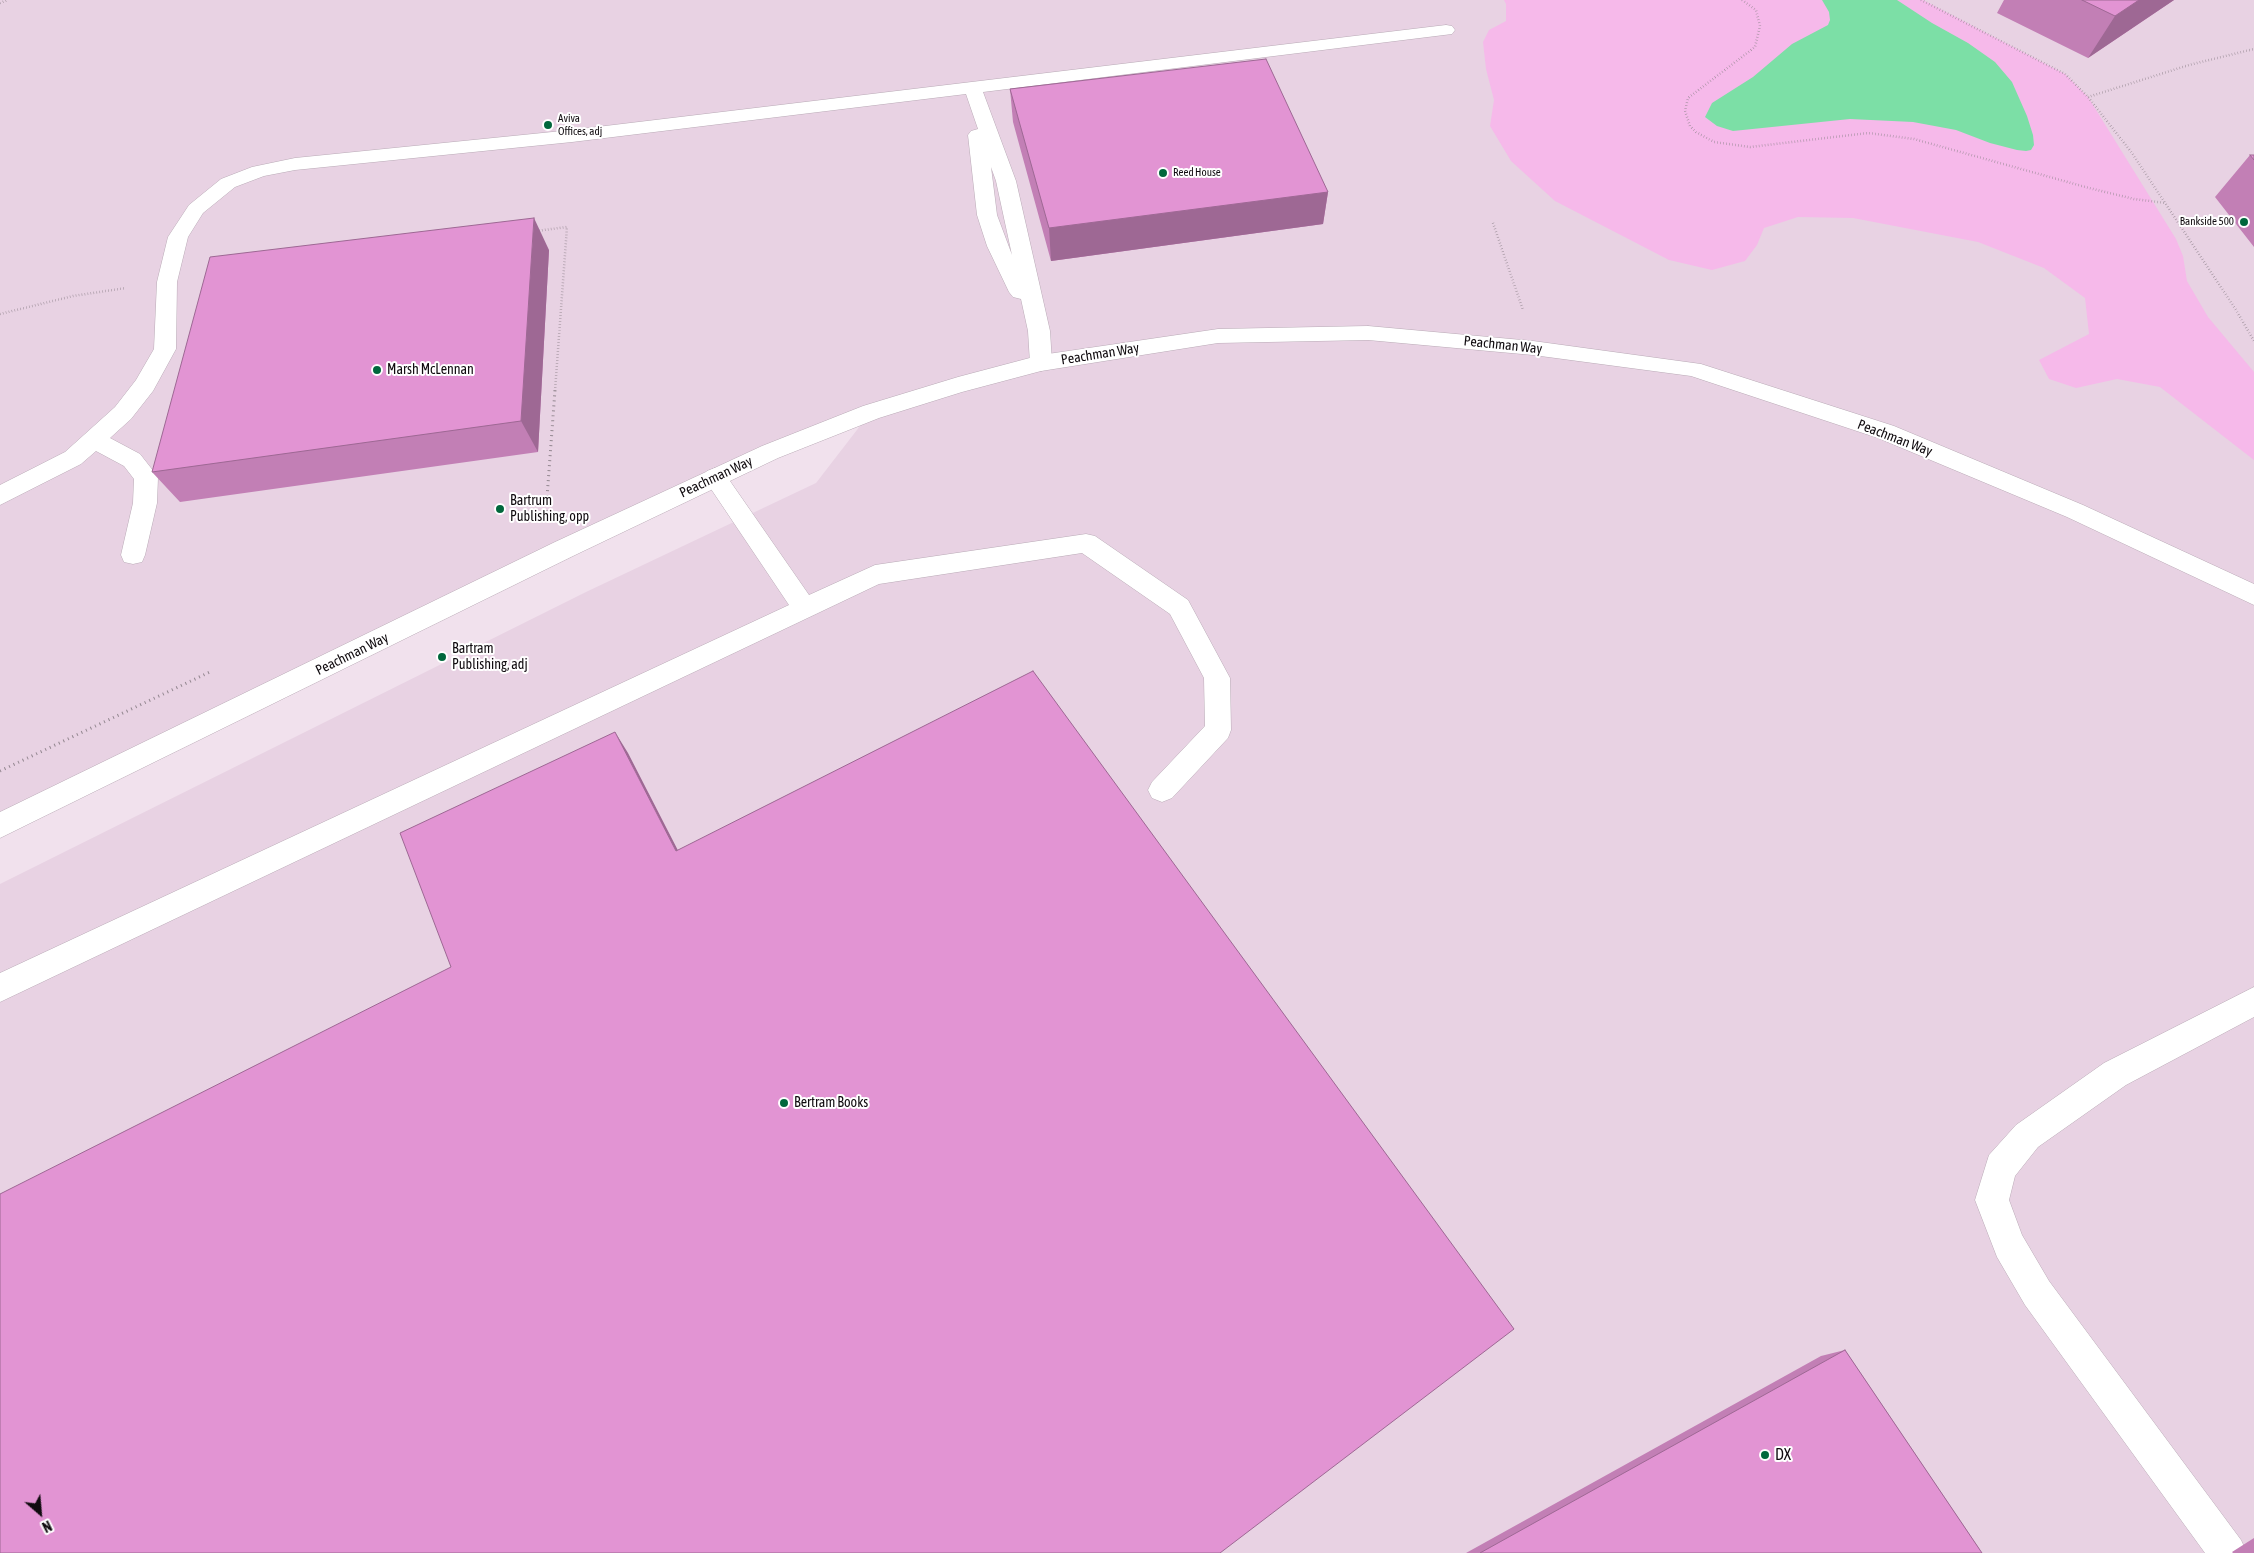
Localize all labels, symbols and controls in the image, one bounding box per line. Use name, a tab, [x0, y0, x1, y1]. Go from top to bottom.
place label: Aviva Offices, adj	[558, 112, 602, 138]
marker: Aviva Offices, adj	[542, 119, 554, 131]
place label: Reed House	[1173, 166, 1221, 180]
marker: Reed House	[1157, 167, 1169, 179]
place label: Bankside 500	[2180, 215, 2234, 229]
marker: Bankside 500	[2238, 216, 2250, 228]
street label: Peachman Way	[1463, 333, 1543, 357]
street label: Peachman Way	[1060, 340, 1140, 368]
place label: Marsh McLennan	[387, 362, 474, 378]
marker: Marsh McLennan	[371, 364, 383, 376]
street label: Peachman Way	[1855, 416, 1935, 460]
street label: Peachman Way	[677, 453, 755, 501]
place label: Bartrum Publishing, opp	[510, 493, 589, 526]
marker: Bartrum Publishing, opp	[494, 503, 506, 515]
street label: Peachman Way	[313, 629, 391, 679]
place label: Bartram Publishing, adj	[452, 641, 528, 674]
marker: Bartram Publishing, adj	[436, 651, 448, 663]
place label: Bertram Books	[794, 1095, 868, 1111]
marker: Bertram Books	[778, 1097, 790, 1109]
place label: DX	[1775, 1445, 1791, 1465]
marker: DX	[1759, 1449, 1771, 1461]
north arrow	[15, 1488, 65, 1538]
text: N	[40, 1517, 54, 1535]

